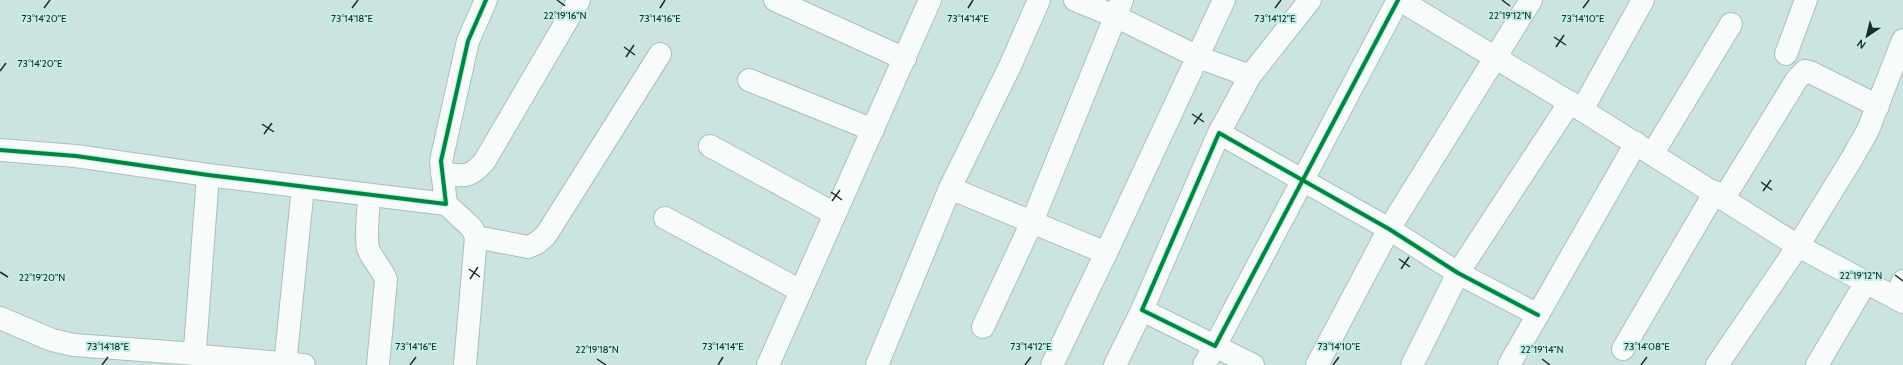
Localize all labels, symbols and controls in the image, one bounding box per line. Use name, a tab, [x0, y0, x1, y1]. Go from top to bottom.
text: 22°19'16"N	[543, 9, 587, 22]
text: 22°19'12"N	[1489, 9, 1531, 22]
text: 73°14'20"E	[22, 12, 67, 25]
text: 73°14'18"E	[331, 12, 373, 25]
text: 73°14'16"E	[639, 12, 681, 25]
text: 73°14'14"E	[947, 12, 989, 25]
text: 73°14'12"E	[1254, 12, 1296, 25]
text: 73°14'10"E	[1562, 12, 1605, 25]
north arrow	[1847, 16, 1887, 56]
text: N	[1854, 36, 1868, 52]
text: 73°14'20"E	[18, 57, 63, 70]
text: 22°19'12"N	[1840, 269, 1882, 282]
text: 22°19'20"N	[19, 271, 65, 284]
text: 73°14'18"E	[87, 340, 129, 353]
text: 73°14'16"E	[395, 340, 437, 353]
text: 73°14'14"E	[702, 340, 744, 353]
text: 73°14'12"E	[1010, 340, 1052, 353]
text: 73°14'10"E	[1318, 340, 1361, 353]
text: 73°14'08"E	[1624, 340, 1670, 353]
text: 22°19'18"N	[575, 343, 619, 356]
text: 22°19'14"N	[1520, 343, 1564, 356]

